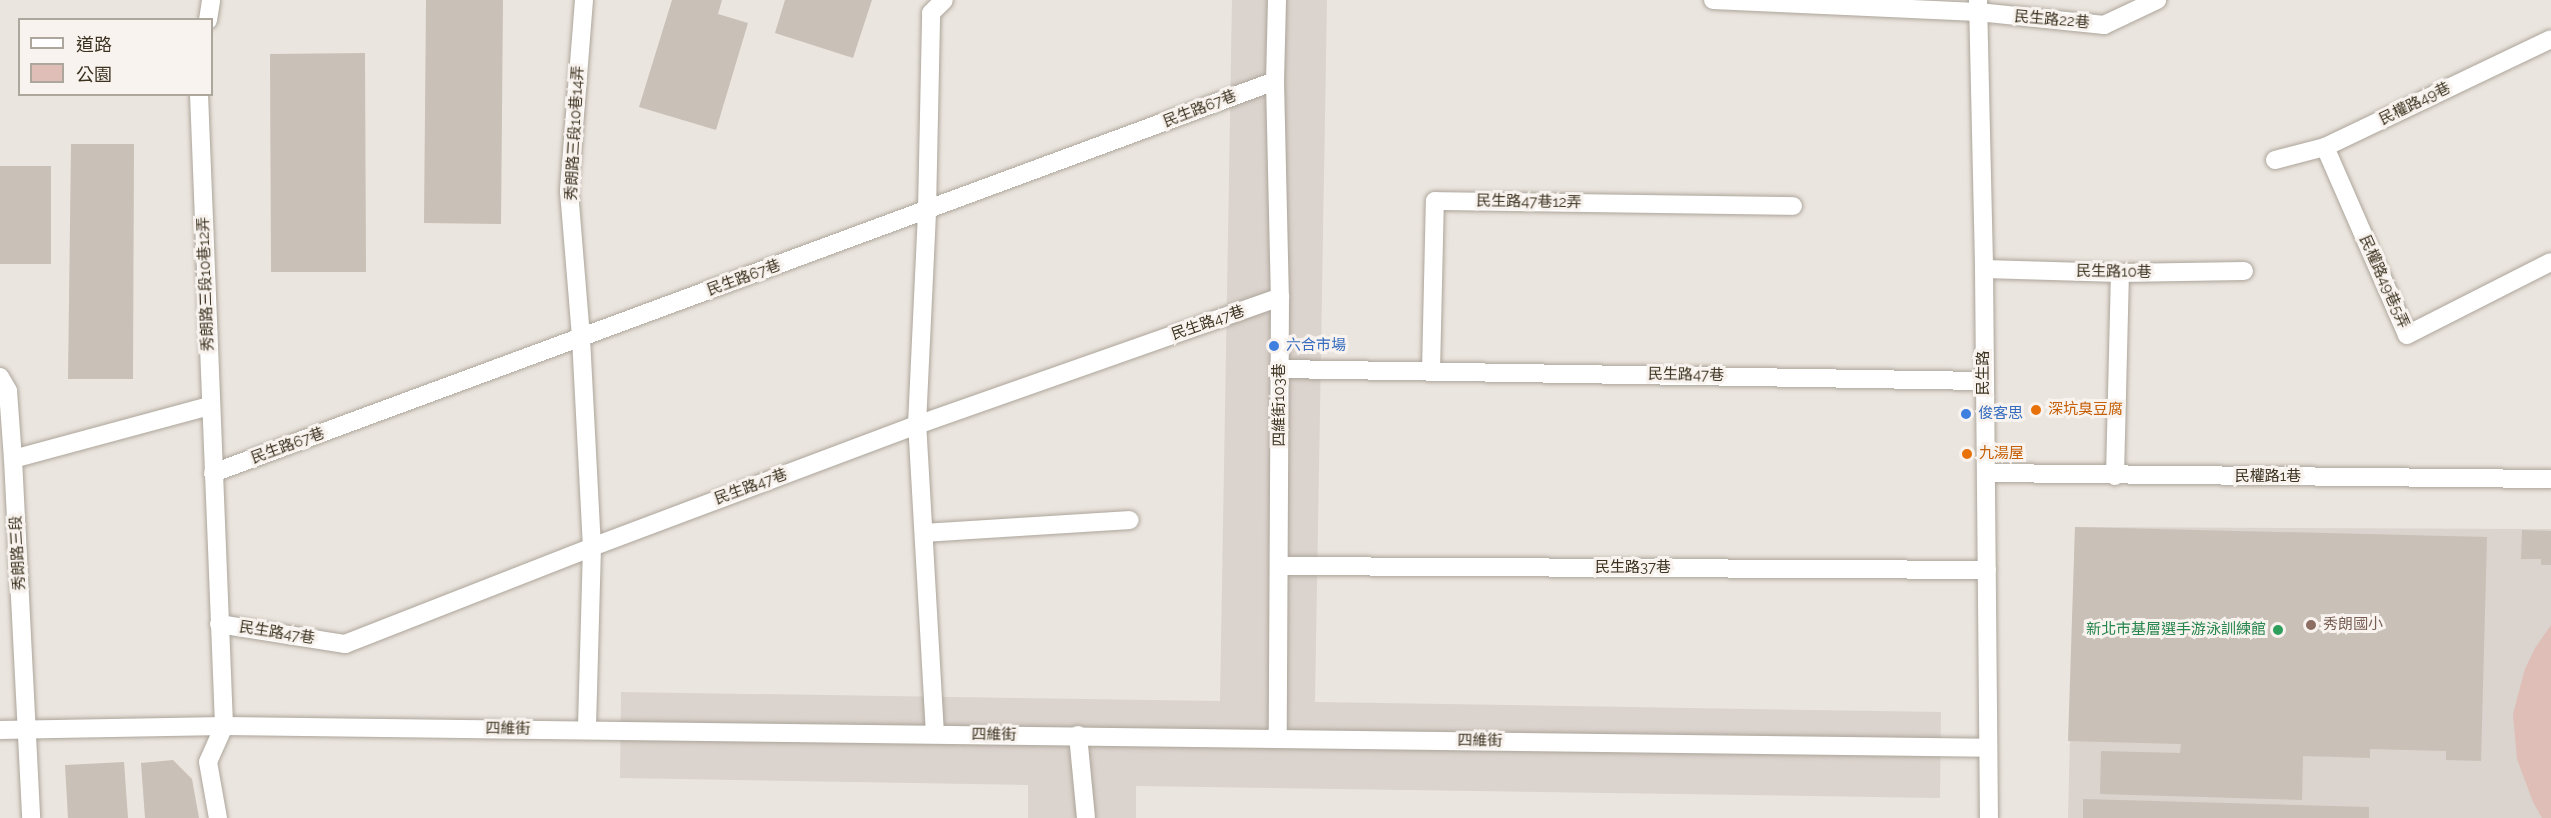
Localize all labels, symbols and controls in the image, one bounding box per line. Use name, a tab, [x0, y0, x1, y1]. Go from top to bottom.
street label: 民生路22巷	[2014, 8, 2090, 32]
legend	[18, 18, 213, 96]
text: 道路	[76, 34, 112, 55]
text: 公園	[76, 64, 112, 85]
street label: 秀朗路三段10巷14弄	[562, 65, 588, 201]
street label: 民權路49巷	[2376, 79, 2454, 129]
street label: 民生路67巷	[1161, 87, 1239, 131]
street label: 民生路47巷12弄	[1476, 192, 1582, 212]
street label: 秀朗路三段10巷12弄	[195, 216, 217, 352]
street label: 民權路49巷5弄	[2355, 233, 2413, 331]
street label: 民生路67巷	[705, 256, 783, 300]
street label: 民生路10巷	[2076, 262, 2152, 282]
street label: 民生路47巷	[1169, 302, 1247, 344]
place label: 六合市場	[1286, 337, 1346, 355]
marker: 六合市場	[1267, 339, 1281, 353]
street label: 民生路	[1975, 351, 1993, 395]
street label: 四維街103巷	[1271, 363, 1289, 447]
street label: 民生路47巷	[1648, 365, 1724, 385]
place label: 深坑臭豆腐	[2048, 401, 2123, 419]
marker: 深坑臭豆腐	[2029, 403, 2043, 417]
place label: 俊客思	[1978, 405, 2023, 423]
marker: 俊客思	[1959, 407, 1973, 421]
street label: 民生路67巷	[249, 424, 327, 468]
place label: 九湯屋	[1979, 445, 2024, 463]
marker: 九湯屋	[1960, 447, 1974, 461]
street label: 民生路47巷	[712, 466, 790, 508]
street label: 民權路1巷	[2235, 468, 2301, 486]
street label: 秀朗路三段	[7, 515, 29, 591]
street label: 民生路37巷	[1595, 559, 1671, 577]
place label: 秀朗國小	[2323, 616, 2383, 634]
street label: 民生路47巷	[238, 618, 316, 648]
marker: 秀朗國小	[2304, 618, 2318, 632]
place label: 新北市基層選手游泳訓練館	[2086, 621, 2266, 639]
marker: 新北市基層選手游泳訓練館	[2271, 623, 2285, 637]
street label: 四維街	[485, 720, 531, 738]
street label: 四維街	[971, 726, 1017, 744]
street label: 四維街	[1457, 732, 1503, 750]

